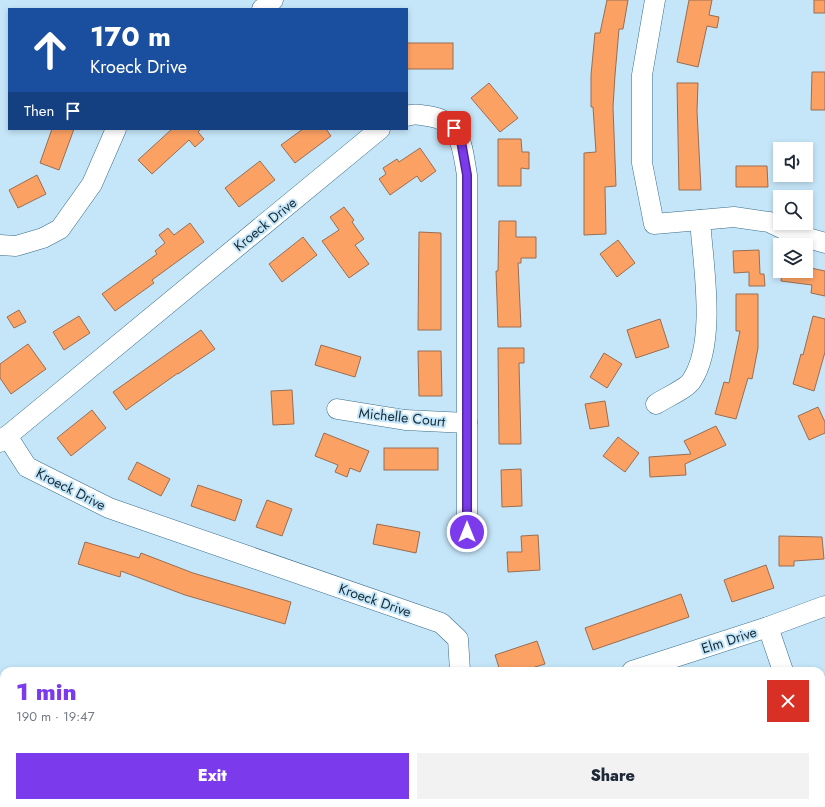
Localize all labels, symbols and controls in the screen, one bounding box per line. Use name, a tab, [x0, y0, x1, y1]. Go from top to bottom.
text: 170 m	[90, 16, 171, 57]
icon: ahead	[24, 24, 76, 76]
text: Kroeck Drive	[90, 54, 187, 80]
text: Then	[24, 100, 54, 122]
icon: arrive	[62, 100, 84, 122]
pin	[437, 111, 471, 145]
icon: arrive	[443, 117, 465, 139]
map controls	[773, 142, 813, 278]
button: sound	[773, 142, 813, 182]
button: search	[773, 190, 813, 230]
street label: Kroeck Drive	[229, 192, 301, 256]
button: layers	[773, 238, 813, 278]
street label: Michelle Court	[358, 403, 447, 432]
street label: Kroeck Drive	[33, 463, 109, 515]
position arrow	[446, 511, 488, 553]
street label: Kroeck Drive	[336, 578, 414, 622]
street label: Elm Drive	[699, 622, 759, 658]
text: 1 min	[16, 674, 77, 709]
button: close	[767, 680, 809, 722]
text: 190 m · 19:47	[16, 707, 95, 726]
button: Exit	[16, 753, 409, 799]
button: Share	[417, 753, 809, 799]

